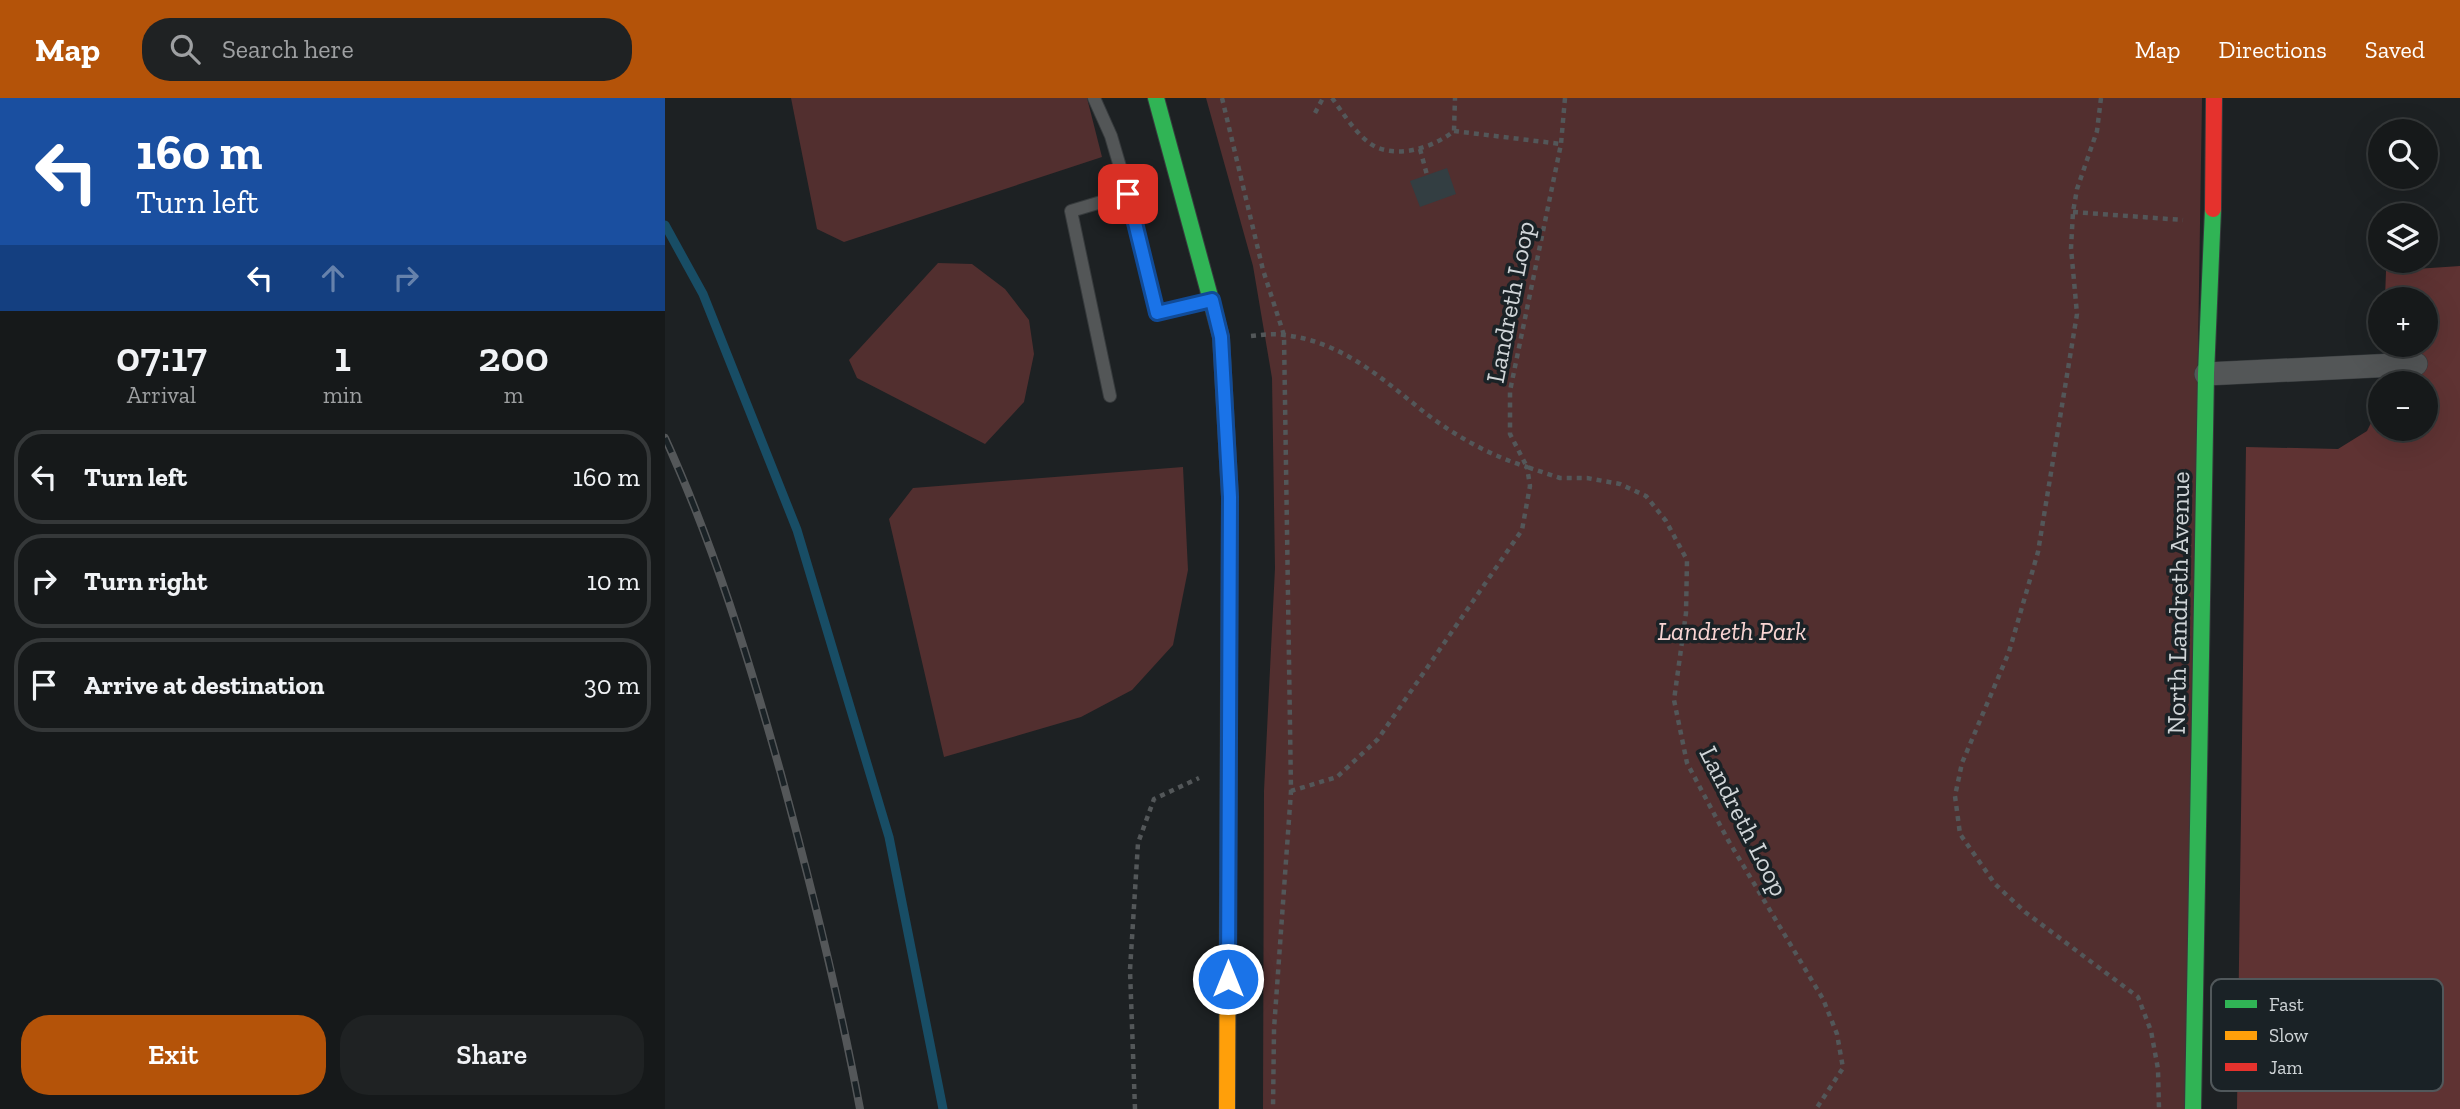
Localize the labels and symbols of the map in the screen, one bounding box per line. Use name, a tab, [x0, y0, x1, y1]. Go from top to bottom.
pin	[1098, 164, 1158, 224]
street label: Landreth Loop	[1479, 218, 1541, 386]
street label: North Landreth Avenue	[2160, 471, 2196, 735]
park label: Landreth Park	[1657, 615, 1807, 647]
street label: Landreth Loop	[1693, 741, 1795, 901]
position arrow	[1191, 942, 1265, 1016]
legend	[2211, 979, 2443, 1091]
text: Fast	[2269, 993, 2304, 1016]
text: Slow	[2269, 1024, 2309, 1047]
text: Jam	[2269, 1056, 2303, 1079]

